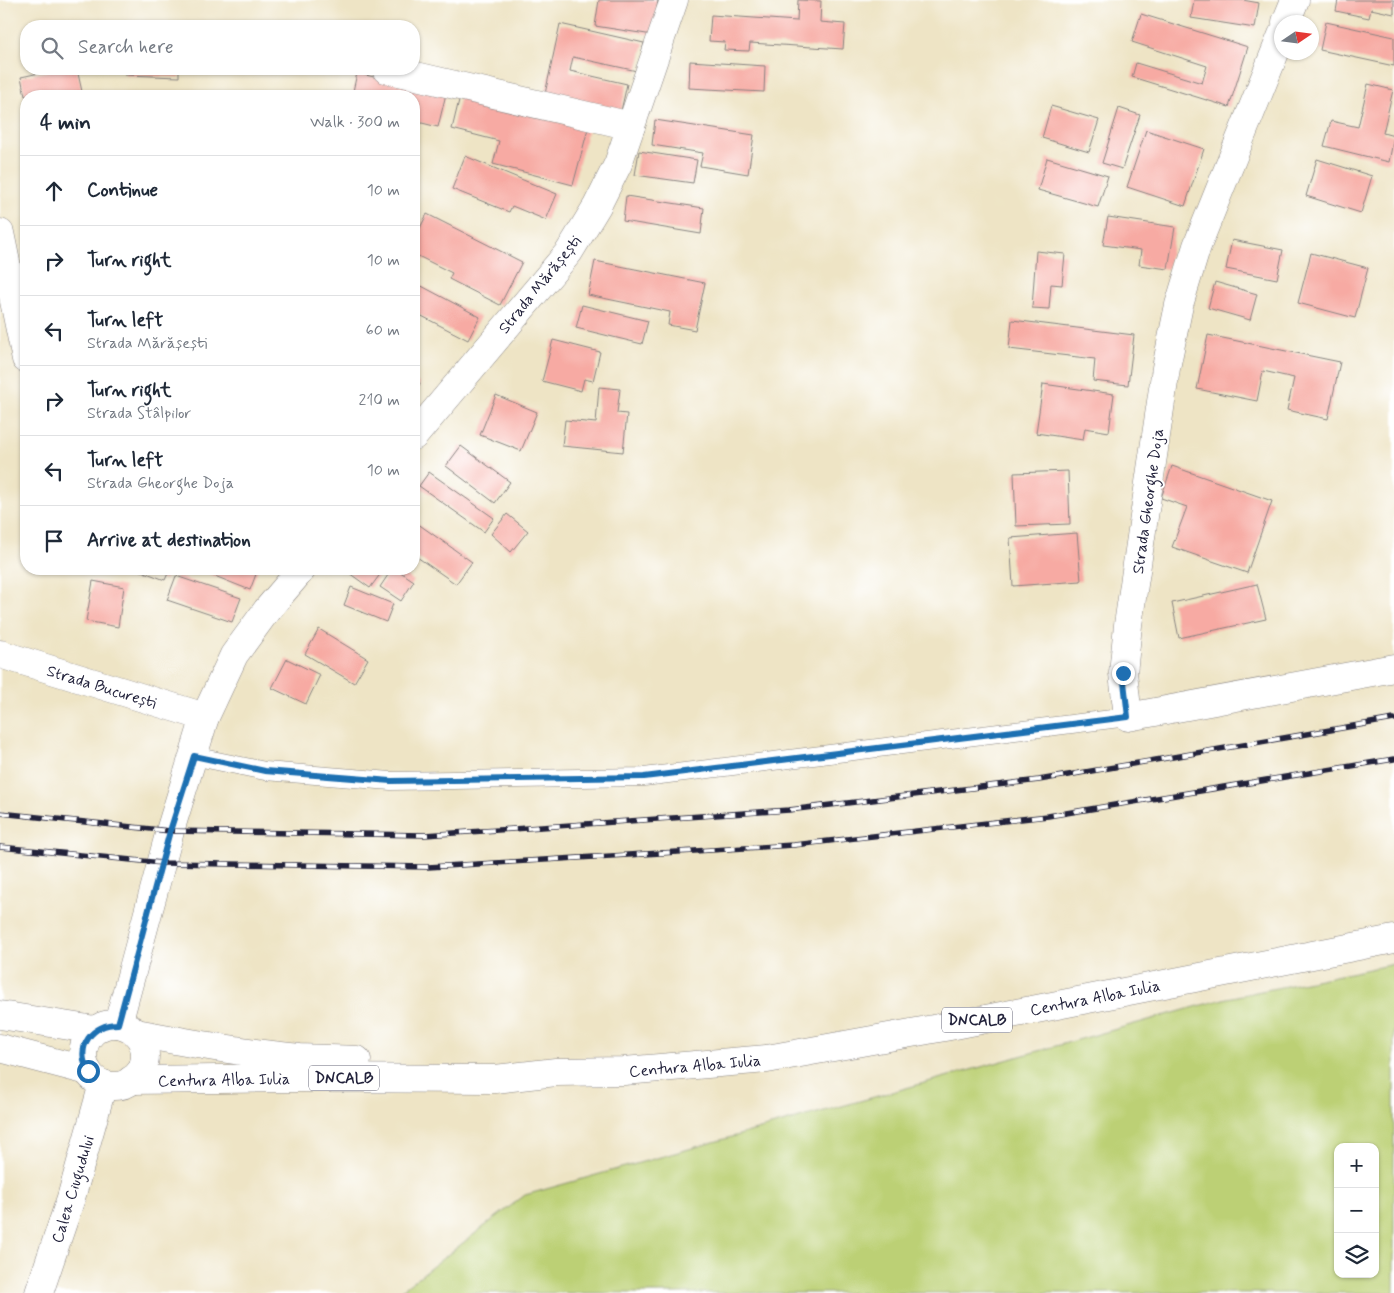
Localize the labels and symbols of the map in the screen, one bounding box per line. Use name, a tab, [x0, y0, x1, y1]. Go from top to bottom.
north arrow	[1274, 15, 1319, 60]
street label: Strada Mărășești	[494, 232, 586, 338]
street label: Strada Gheorghe Doja	[1128, 427, 1170, 576]
street label: Strada București	[44, 661, 159, 714]
route end	[1112, 662, 1135, 685]
street label: Centura Alba Iulia	[1028, 976, 1162, 1021]
road number: DNCALB	[942, 1008, 1012, 1032]
street label: Centura Alba Iulia	[628, 1050, 762, 1083]
route start	[77, 1060, 100, 1083]
road number: DNCALB	[309, 1066, 379, 1090]
street label: Centura Alba Iulia	[158, 1069, 290, 1092]
street label: Calea Ciugudului	[47, 1133, 101, 1246]

